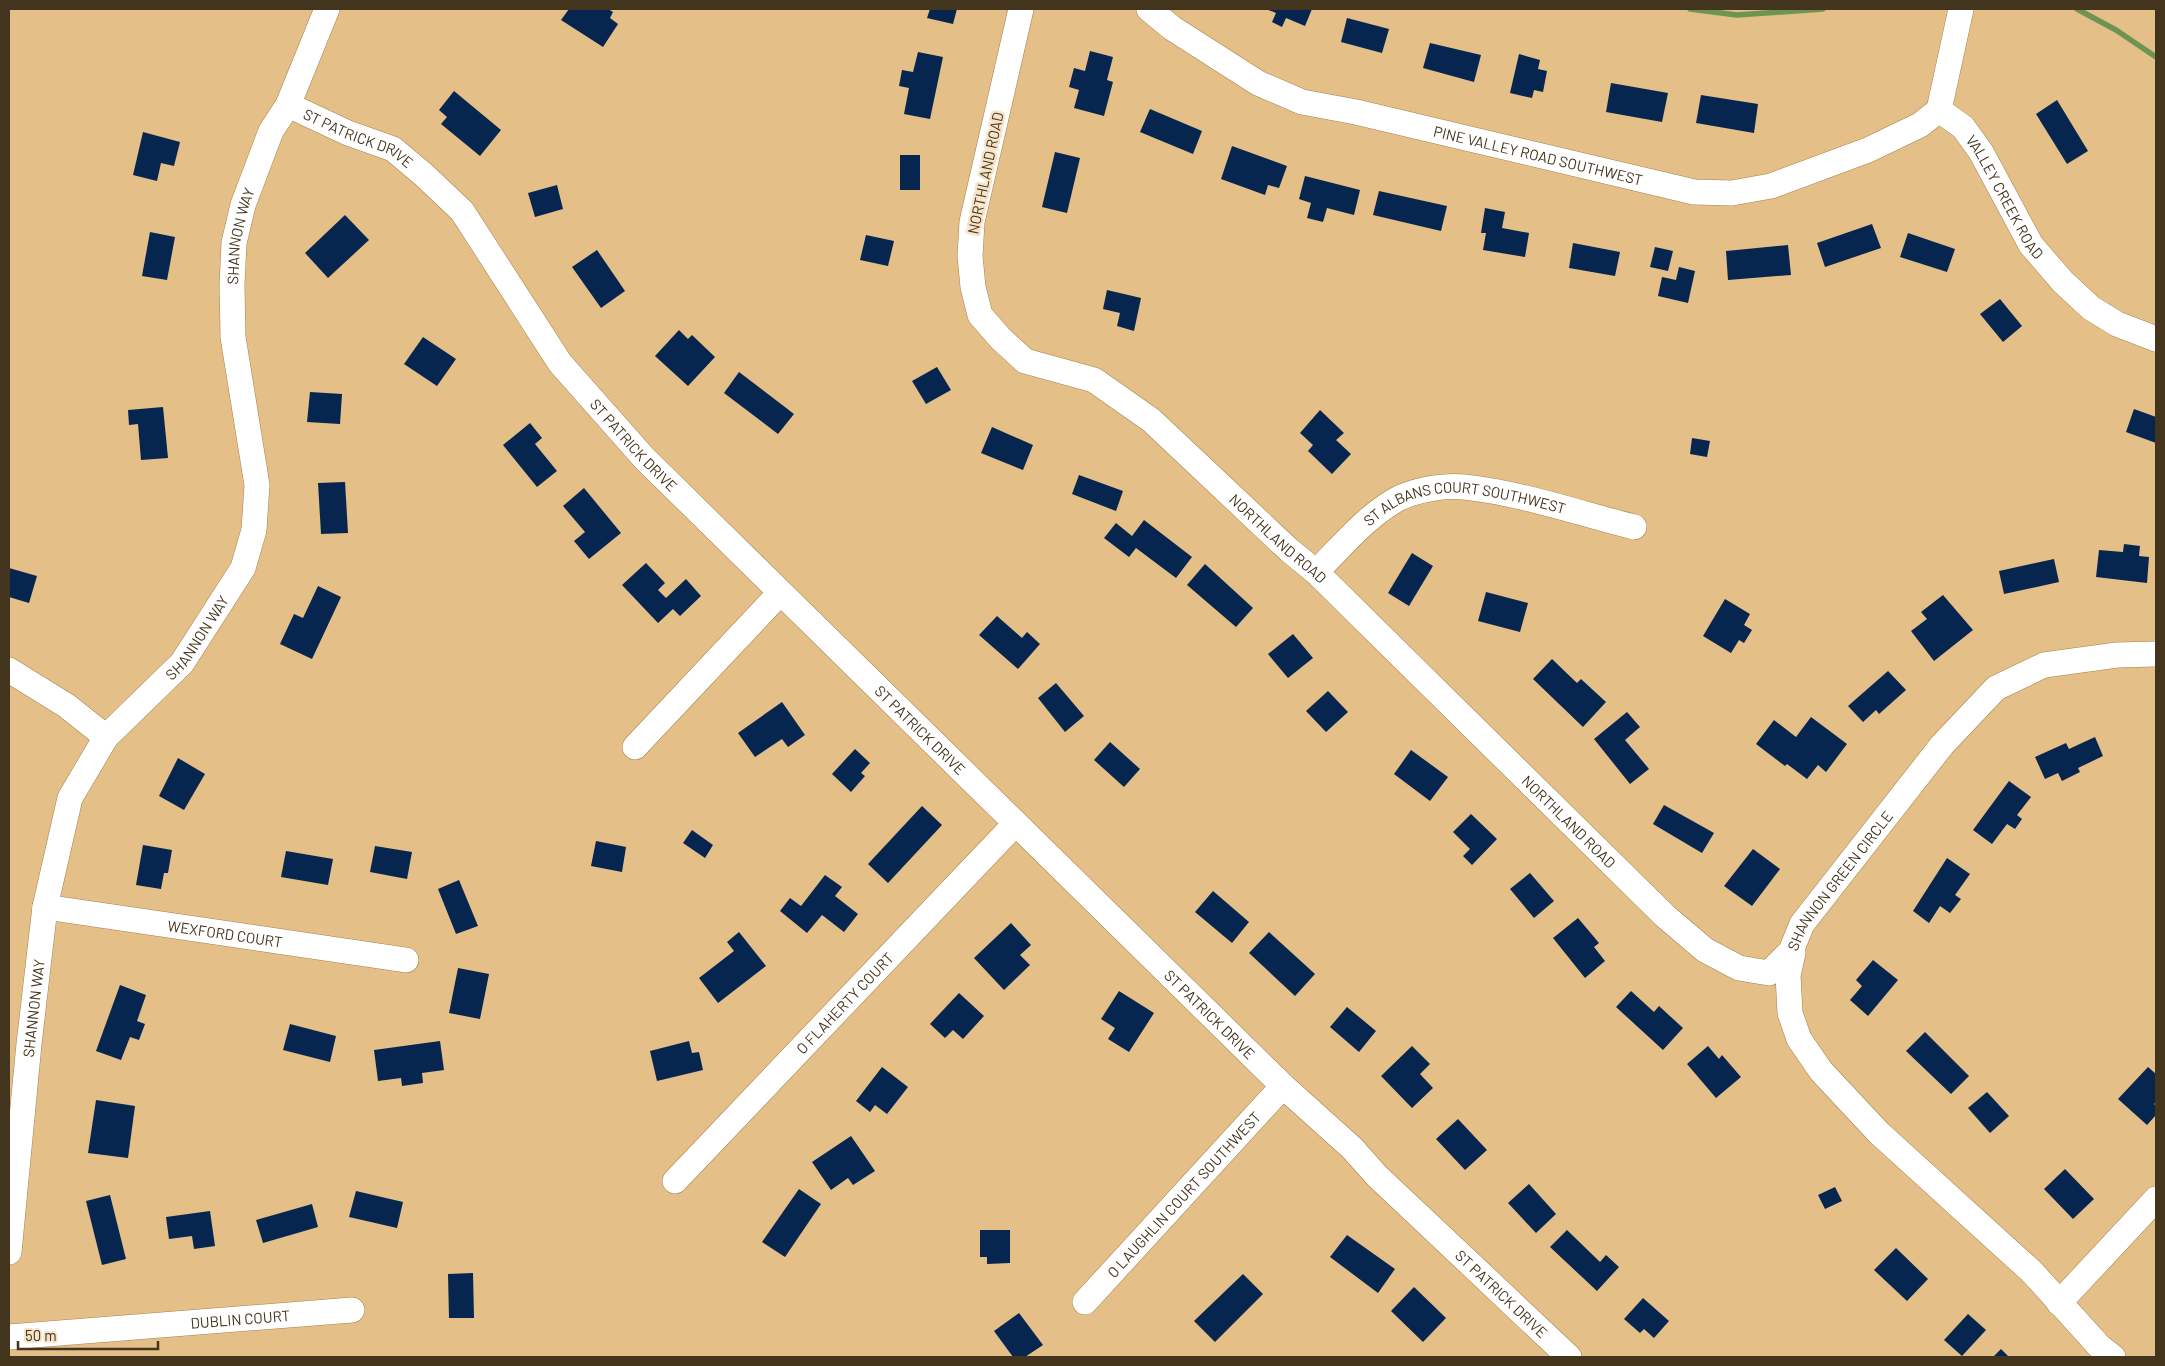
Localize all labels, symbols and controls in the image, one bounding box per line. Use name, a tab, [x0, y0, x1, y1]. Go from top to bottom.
street label: ST PATRICK DRIVE	[301, 105, 417, 171]
street label: NORTHLAND ROAD	[963, 110, 1007, 236]
street label: PINE VALLEY ROAD SOUTHWEST	[1432, 122, 1645, 189]
street label: VALLEY CREEK ROAD	[1963, 131, 2048, 262]
street label: SHANNON WAY	[223, 185, 258, 285]
street label: ST PATRICK DRIVE	[587, 395, 681, 495]
street label: ST ALBANS COURT SOUTHWEST	[1360, 477, 1568, 529]
street label: NORTHLAND ROAD	[1226, 490, 1331, 586]
street label: SHANNON WAY	[161, 592, 232, 683]
street label: ST PATRICK DRIVE	[871, 681, 969, 778]
street label: NORTHLAND ROAD	[1518, 771, 1620, 871]
street label: SHANNON GREEN CIRCLE	[1783, 807, 1896, 953]
street label: WEXFORD COURT	[166, 916, 284, 951]
street label: O FLAHERTY COURT	[792, 948, 897, 1057]
street label: SHANNON WAY	[19, 958, 48, 1058]
street label: ST PATRICK DRIVE	[1161, 966, 1259, 1063]
street label: O LAUGHLIN COURT SOUTHWEST	[1103, 1108, 1264, 1281]
street label: ST PATRICK DRIVE	[1452, 1246, 1551, 1341]
street label: DUBLIN COURT	[190, 1306, 291, 1332]
scale bar	[18, 1318, 158, 1350]
text: 50 m	[25, 1326, 57, 1344]

